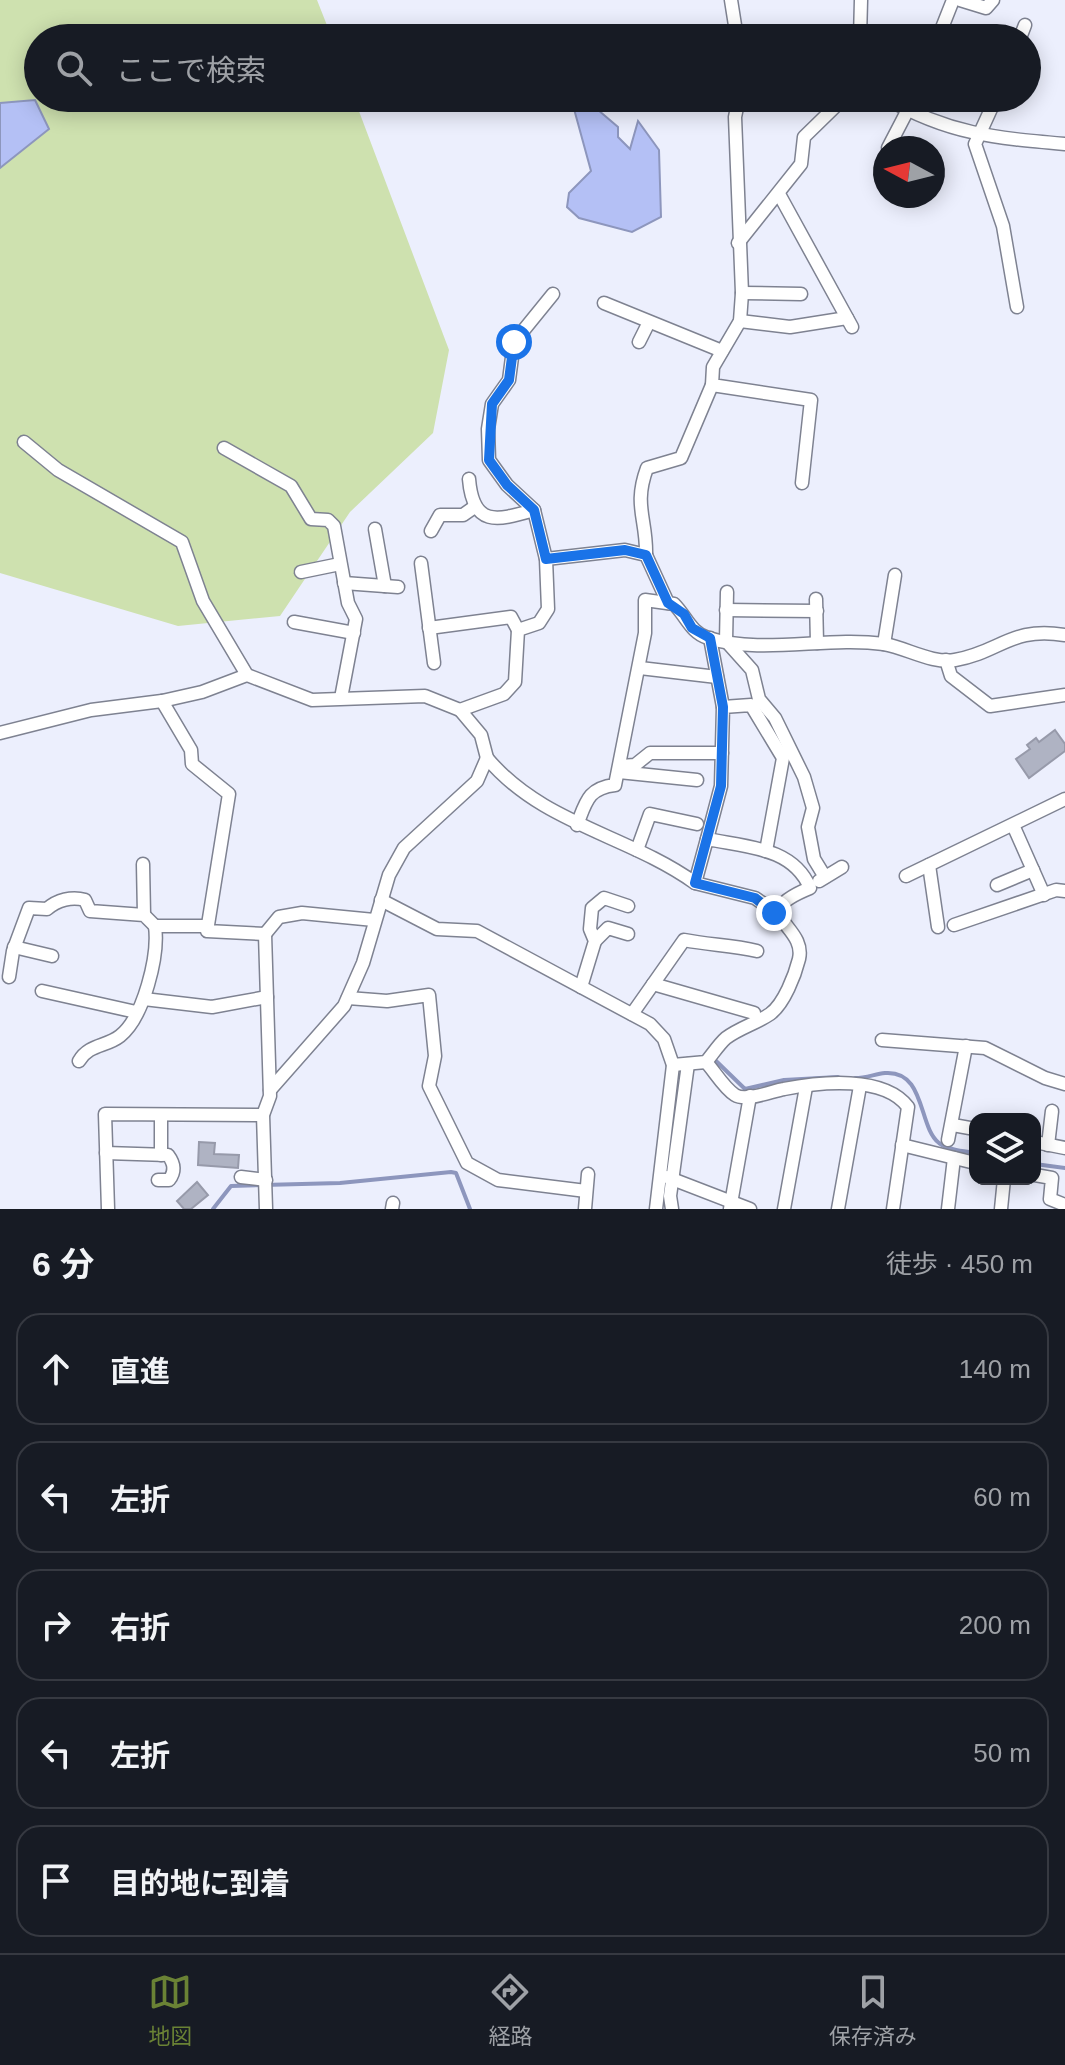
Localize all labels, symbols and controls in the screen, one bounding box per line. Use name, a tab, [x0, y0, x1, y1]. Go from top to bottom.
search box	[24, 24, 1041, 112]
icon: search	[52, 46, 96, 90]
text: ここで検索	[116, 54, 266, 87]
north arrow	[873, 136, 945, 208]
route start	[496, 324, 532, 360]
route end	[756, 895, 792, 931]
map controls	[969, 1113, 1041, 1185]
button: layers	[969, 1113, 1041, 1185]
text: 6 分	[32, 1245, 94, 1283]
text: 徒歩 · 450 m	[886, 1249, 1033, 1279]
icon: ahead	[34, 1347, 78, 1391]
text: 140 m	[959, 1354, 1031, 1384]
text: 直進	[110, 1355, 170, 1388]
icon: left	[34, 1475, 78, 1519]
text: 60 m	[973, 1482, 1031, 1512]
text: 左折	[110, 1483, 170, 1516]
icon: right	[34, 1603, 78, 1647]
text: 200 m	[959, 1610, 1031, 1640]
text: 右折	[110, 1611, 170, 1644]
icon: left	[34, 1731, 78, 1775]
text: 50 m	[973, 1738, 1031, 1768]
text: 左折	[110, 1739, 170, 1772]
icon: arrive	[34, 1859, 78, 1903]
text: 目的地に到着	[110, 1867, 290, 1900]
tab: 地図	[148, 1970, 192, 2050]
tab: 経路	[488, 1970, 533, 2050]
tab: 保存済み	[829, 1970, 917, 2050]

